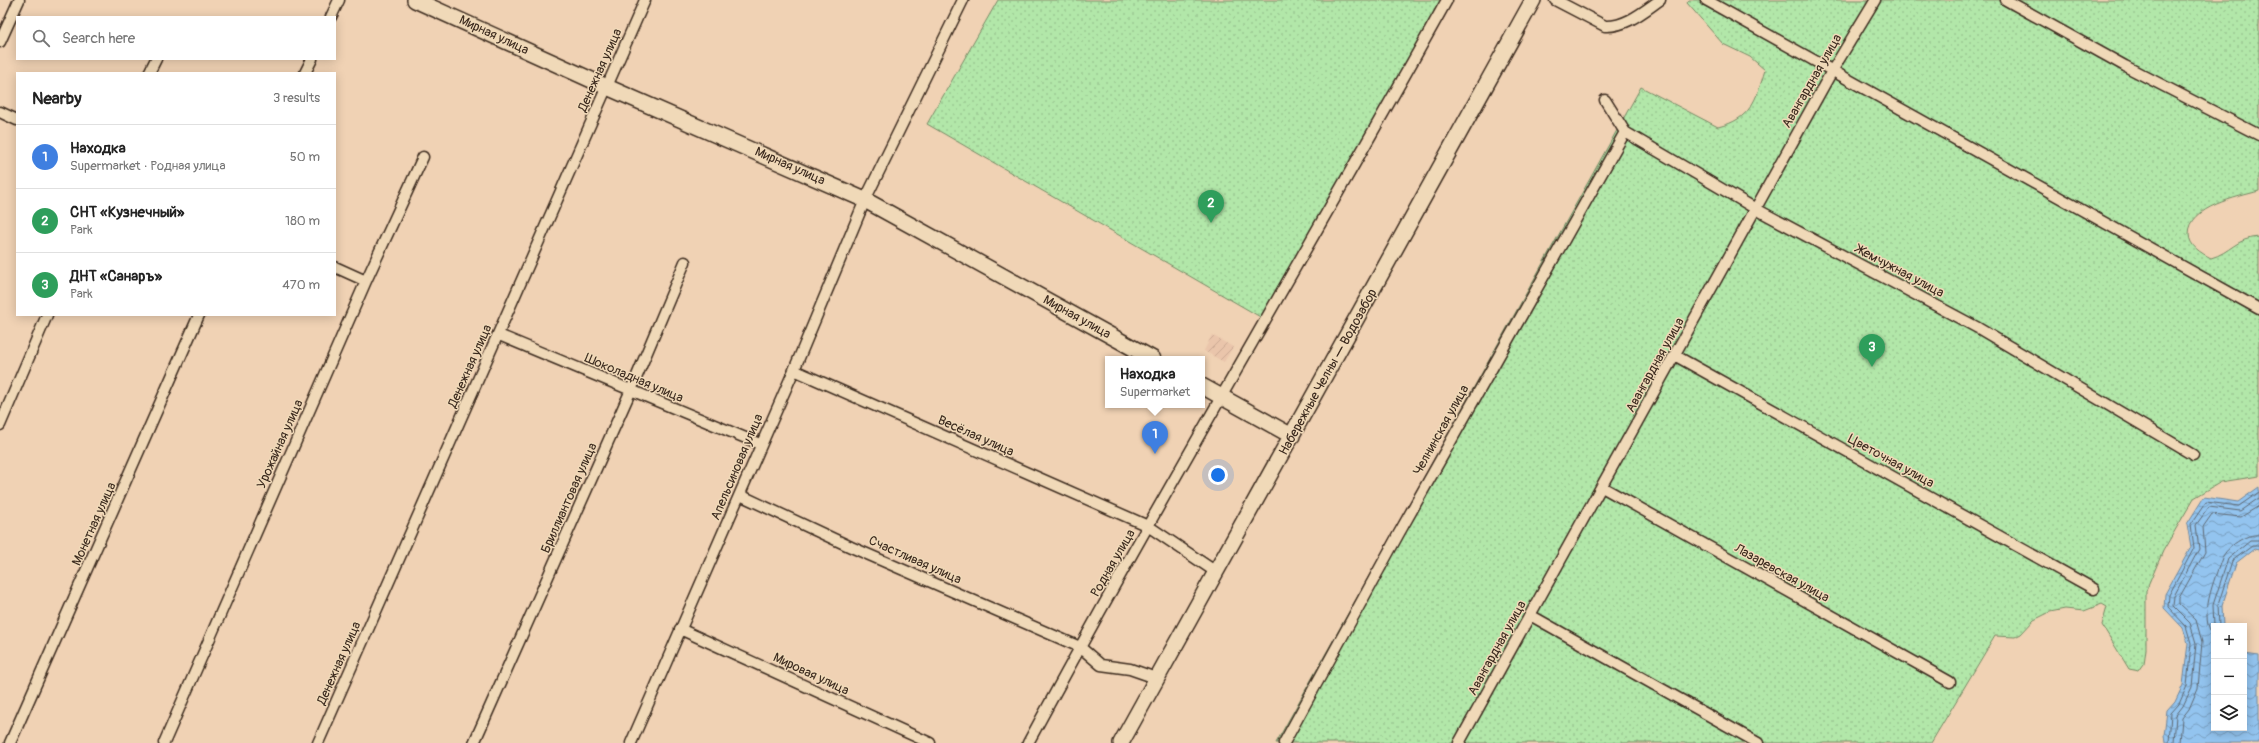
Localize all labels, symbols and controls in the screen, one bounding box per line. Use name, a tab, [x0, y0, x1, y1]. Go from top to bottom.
street label: Мирная улица	[457, 12, 531, 58]
search box	[16, 16, 336, 60]
street label: Денежная улица	[574, 26, 625, 115]
icon: search	[30, 27, 52, 49]
text: Search here	[62, 29, 135, 48]
street label: Авангардная улица	[1779, 31, 1845, 131]
text: Nearby	[32, 88, 81, 109]
text: 3 results	[273, 90, 320, 106]
text: Находка	[70, 139, 126, 158]
street label: Мирная улица	[752, 143, 828, 189]
text: 1	[42, 149, 48, 165]
text: 50 m	[290, 149, 320, 165]
text: Supermarket · Родная улица	[70, 158, 226, 174]
pin: 2	[1198, 190, 1224, 223]
text: СНТ «Кузнечный»	[70, 203, 184, 222]
text: 2	[41, 213, 49, 229]
text: 180 m	[285, 213, 320, 229]
text: Park	[70, 222, 93, 238]
street label: Жемчужная улица	[1852, 240, 1947, 301]
text: ДНТ «Санаръ»	[70, 267, 162, 286]
text: 3	[41, 277, 49, 293]
text: 470 m	[282, 277, 320, 293]
text: Park	[70, 286, 93, 302]
street label: Набережные Челны — Водозабор	[1275, 286, 1381, 458]
street label: Мирная улица	[1040, 292, 1114, 342]
street label: Авангардная улица	[1622, 315, 1688, 415]
street label: Денежная улица	[444, 322, 495, 411]
pin: 3	[1859, 334, 1885, 367]
street label: Шоколадная улица	[582, 350, 686, 406]
popup	[1105, 356, 1205, 408]
text: Находка	[1120, 365, 1175, 384]
street label: Челнинская улица	[1410, 382, 1472, 478]
text: Supermarket	[1120, 384, 1190, 400]
street label: Урожайная улица	[253, 397, 307, 491]
street label: Апельсиновая улица	[707, 411, 767, 523]
street label: Весёлая улица	[935, 412, 1017, 460]
pin: 1	[1142, 421, 1168, 454]
street label: Цветочная улица	[1845, 431, 1937, 491]
street label: Бриллиантовая улица	[538, 440, 600, 556]
your location	[1208, 465, 1228, 485]
street label: Монетная улица	[68, 480, 120, 568]
street label: Родная улица	[1087, 526, 1139, 600]
street label: Счастливая улица	[866, 532, 964, 588]
street label: Лазаревская улица	[1731, 540, 1832, 606]
street label: Авангардная улица	[1464, 598, 1530, 698]
street label: Денежная улица	[313, 619, 364, 708]
map controls	[2211, 623, 2247, 731]
button: +	[2211, 623, 2247, 659]
street label: Мировая улица	[770, 649, 852, 699]
button: −	[2211, 659, 2247, 695]
button: layers	[2211, 695, 2247, 731]

